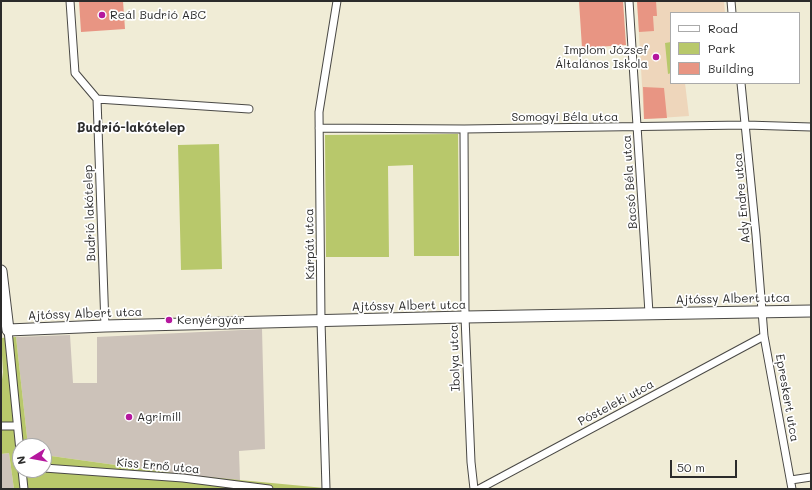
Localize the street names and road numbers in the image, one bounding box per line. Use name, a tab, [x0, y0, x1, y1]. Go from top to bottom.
street label: Somogyi Béla utca	[512, 110, 618, 124]
street label: Bacsó Béla utca	[620, 134, 640, 230]
street label: Ady Endre utca	[731, 152, 753, 244]
street label: Budrió lakótelep	[81, 164, 99, 262]
street label: Kárpát utca	[302, 208, 318, 280]
street label: Ajtóssy Albert utca	[676, 291, 790, 307]
street label: Ajtóssy Albert utca	[352, 298, 466, 314]
street label: Ajtóssy Albert utca	[28, 305, 142, 323]
street label: Ibolya utca	[447, 324, 463, 392]
street label: Epreskert utca	[772, 353, 802, 443]
street label: Pósteleki utca	[576, 377, 656, 429]
street label: Kiss Ernő utca	[116, 455, 200, 477]

